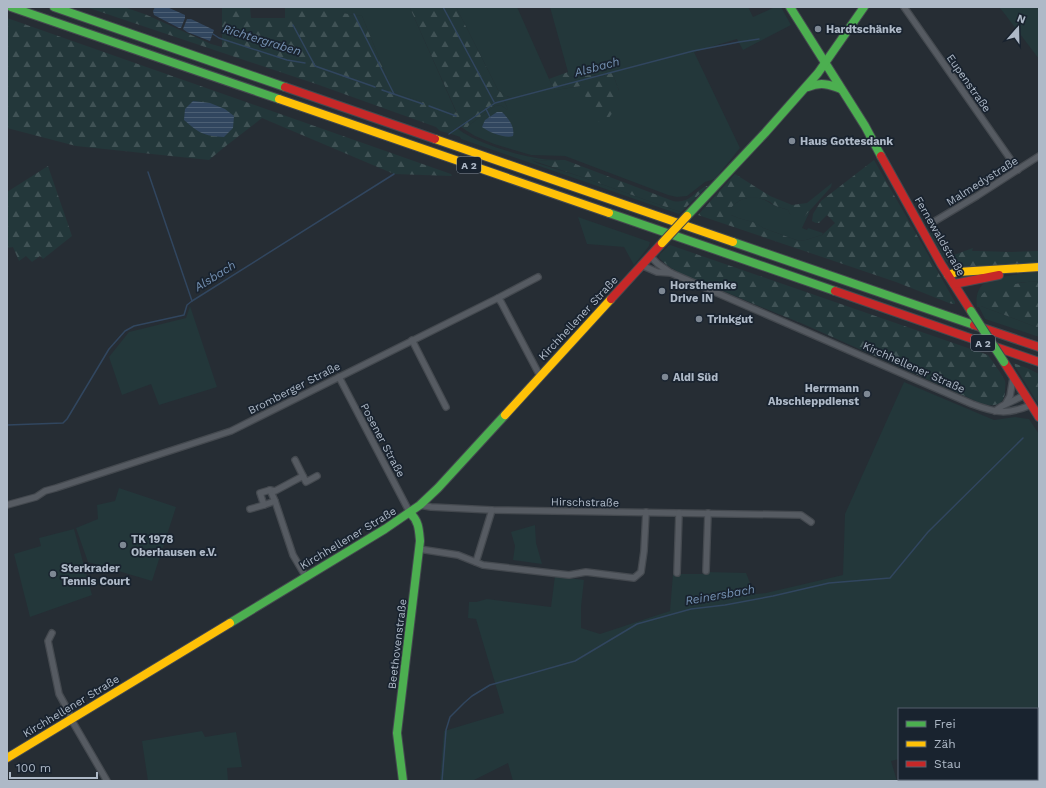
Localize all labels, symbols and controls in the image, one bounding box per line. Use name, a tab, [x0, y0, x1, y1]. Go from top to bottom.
north arrow	[998, 8, 1038, 48]
text: N	[1015, 12, 1027, 27]
water label: Richtergraben	[221, 21, 303, 59]
place label: Hardtschänke	[826, 23, 902, 36]
marker: Hardtschänke	[813, 24, 823, 34]
street label: Eupenstraße	[944, 52, 993, 115]
water label: Alsbach	[572, 54, 621, 80]
place label: Haus Gottesdank	[800, 135, 893, 148]
marker: Haus Gottesdank	[787, 136, 797, 146]
street label: Malmedystraße	[944, 154, 1021, 209]
road number: A 2	[457, 157, 481, 173]
street label: Fernewaldstraße	[912, 194, 968, 278]
water label: Alsbach	[191, 258, 238, 295]
street label: Kirchhellener Straße	[536, 274, 621, 363]
place label: Horsthemke Drive IN	[670, 279, 737, 305]
marker: Horsthemke Drive IN	[657, 286, 667, 296]
place label: Trinkgut	[707, 313, 753, 326]
marker: Trinkgut	[694, 314, 704, 324]
road number: A 2	[971, 335, 995, 351]
street label: Kirchhellener Straße	[861, 339, 967, 396]
street label: Bromberger Straße	[246, 360, 342, 417]
place label: Aldi Süd	[673, 371, 718, 384]
marker: Aldi Süd	[660, 372, 670, 382]
place label: Herrmann Abschleppdienst	[768, 382, 859, 408]
marker: Herrmann Abschleppdienst	[862, 389, 872, 399]
street label: Posener Straße	[358, 401, 408, 479]
street label: Hirschstraße	[551, 495, 619, 510]
street label: Kirchhellener Straße	[298, 504, 399, 572]
place label: TK 1978 Oberhausen e.V.	[131, 533, 217, 559]
marker: TK 1978 Oberhausen e.V.	[118, 540, 128, 550]
place label: Sterkrader Tennis Court	[61, 562, 130, 588]
marker: Sterkrader Tennis Court	[48, 569, 58, 579]
water label: Reinersbach	[684, 582, 756, 608]
street label: Beethovenstraße	[386, 598, 409, 690]
street label: Kirchhellener Straße	[21, 672, 122, 740]
legend	[898, 708, 1038, 780]
text: Frei	[934, 717, 956, 731]
text: Zäh	[934, 737, 956, 751]
scale bar	[10, 754, 97, 780]
text: Stau	[934, 757, 961, 771]
text: 100 m	[16, 761, 51, 775]

